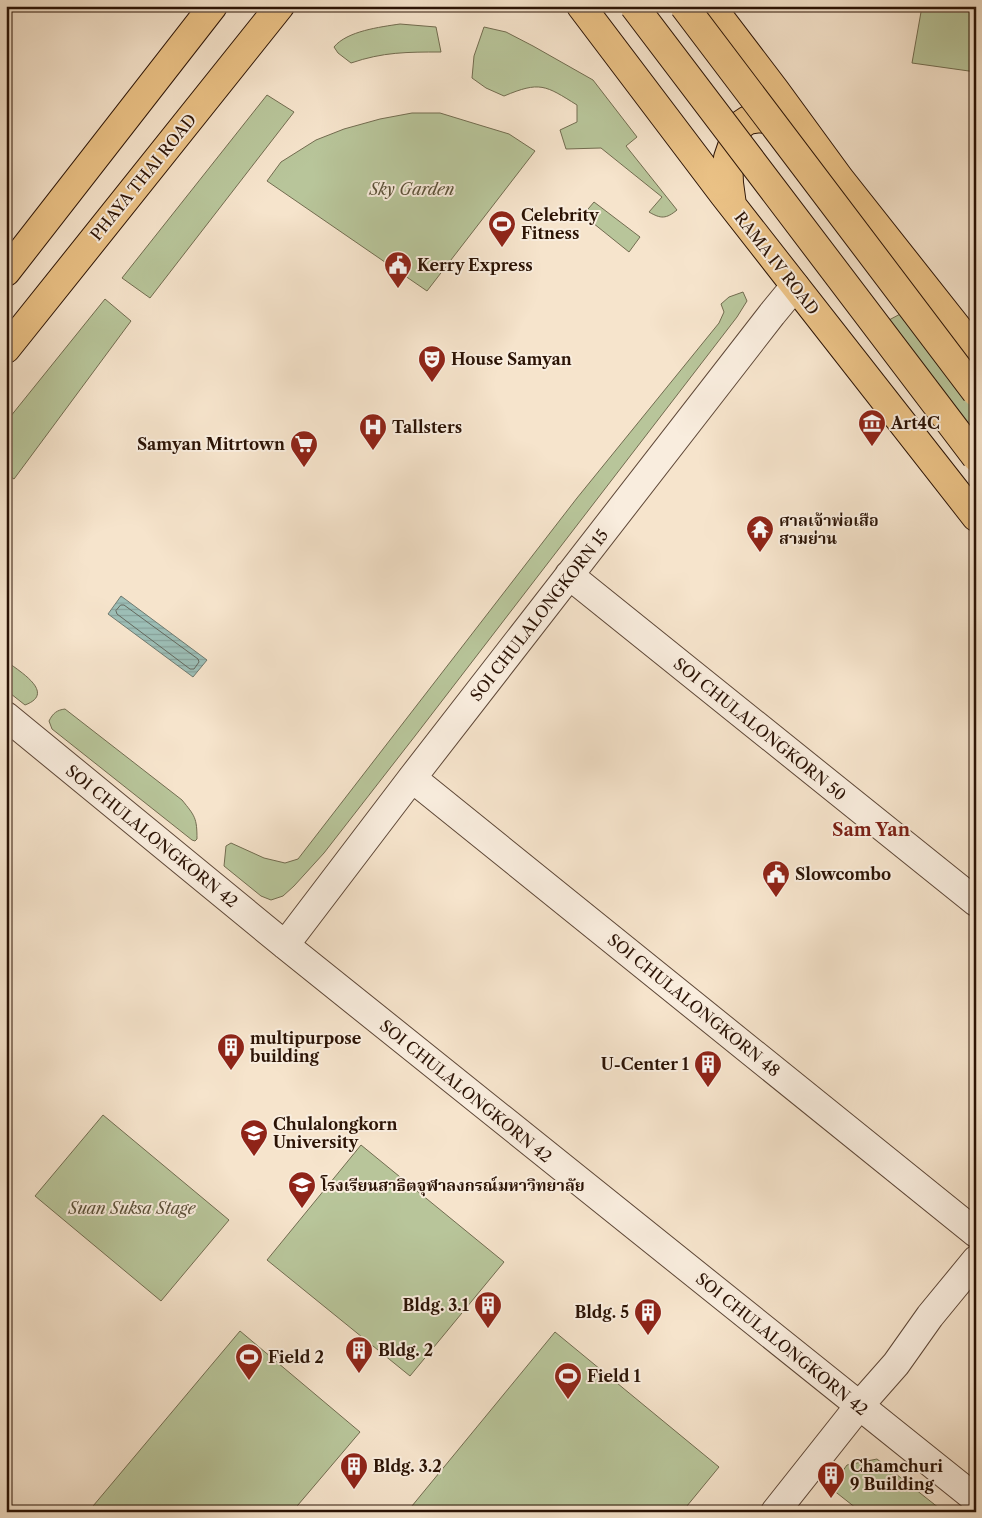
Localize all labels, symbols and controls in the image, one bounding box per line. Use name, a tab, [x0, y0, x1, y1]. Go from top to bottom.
street label: PHAYA THAI ROAD	[86, 110, 200, 244]
park label: Sky Garden	[369, 179, 454, 199]
place label: Celebrity Fitness	[521, 205, 600, 243]
street label: RAMA IV ROAD	[730, 207, 824, 319]
sports icon: Celebrity Fitness	[487, 209, 517, 248]
public building icon: Kerry Express	[383, 250, 413, 289]
place label: Kerry Express	[417, 255, 533, 275]
theatre icon: House Samyan	[417, 344, 447, 383]
place label: House Samyan	[451, 349, 572, 369]
museum icon: Art4C	[857, 408, 887, 447]
hospital icon: Tallsters	[358, 412, 388, 451]
place label: Art4C	[890, 413, 940, 433]
place label: Tallsters	[392, 417, 462, 437]
supermarket icon: Samyan Mitrtown	[289, 429, 319, 468]
place label: Samyan Mitrtown	[137, 434, 285, 454]
place label: ศาลเจ้าพ่อเสือ สามย่าน	[779, 510, 879, 548]
temple icon: ศาลเจ้าพ่อเสือ สามย่าน	[745, 514, 775, 553]
street label: SOI CHULALONGKORN 15	[466, 525, 612, 705]
street label: SOI CHULALONGKORN 50	[670, 653, 850, 805]
street label: SOI CHULALONGKORN 42	[62, 760, 242, 912]
district label: Sam Yan	[832, 819, 911, 841]
public building icon: Slowcombo	[761, 859, 791, 898]
place label: Slowcombo	[795, 864, 891, 884]
street label: SOI CHULALONGKORN 48	[604, 929, 784, 1081]
street label: SOI CHULALONGKORN 42	[376, 1015, 556, 1167]
place label: multipurpose building	[249, 1028, 362, 1066]
building icon: multipurpose building	[216, 1032, 246, 1071]
building icon: U-Center 1	[693, 1049, 723, 1088]
place label: U-Center 1	[601, 1054, 690, 1074]
place label: Chulalongkorn University	[273, 1114, 397, 1152]
school or university icon: Chulalongkorn University	[239, 1118, 269, 1157]
school or university icon: โรงเรียนสาธิตจุฬาลงกรณ์มหาวิทยาลัย	[287, 1170, 317, 1209]
place label: โรงเรียนสาธิตจุฬาลงกรณ์มหาวิทยาลัย	[320, 1175, 585, 1197]
park label: Suan Suksa Stage	[68, 1198, 197, 1218]
street label: SOI CHULALONGKORN 42	[692, 1268, 872, 1420]
building icon: Bldg. 3.1	[473, 1290, 503, 1329]
place label: Bldg. 3.1	[403, 1295, 470, 1315]
building icon: Bldg. 5	[633, 1297, 663, 1336]
place label: Bldg. 5	[574, 1302, 629, 1322]
building icon: Bldg. 2	[344, 1335, 374, 1374]
place label: Bldg. 2	[378, 1340, 433, 1360]
sports icon: Field 2	[234, 1342, 264, 1381]
place label: Field 2	[268, 1347, 324, 1367]
sports icon: Field 1	[553, 1361, 583, 1400]
place label: Field 1	[587, 1366, 641, 1386]
building icon: Bldg. 3.2	[339, 1451, 369, 1490]
place label: Bldg. 3.2	[373, 1456, 442, 1476]
place label: Chamchuri 9 Building	[850, 1456, 943, 1494]
building icon: Chamchuri 9 Building	[816, 1460, 846, 1499]

